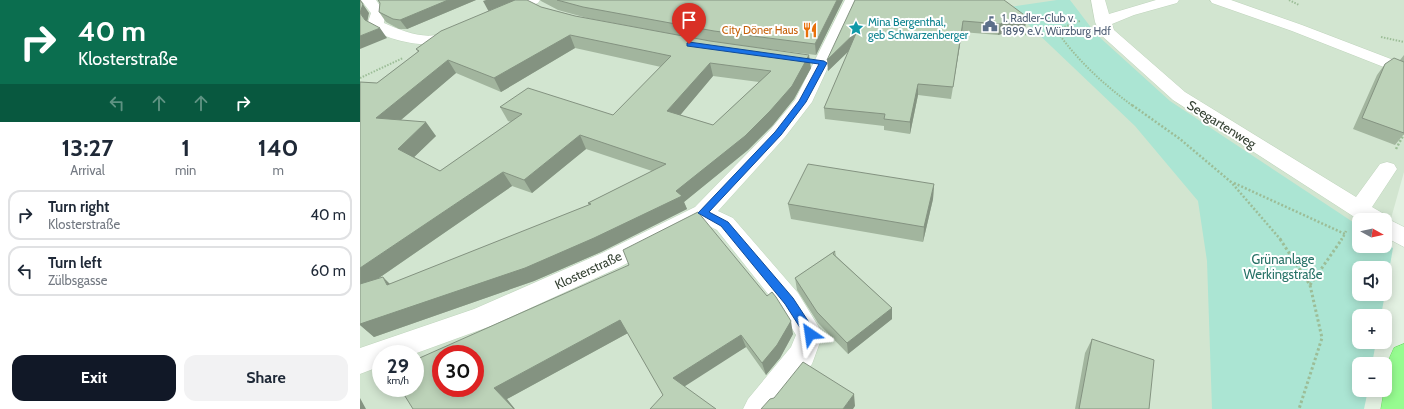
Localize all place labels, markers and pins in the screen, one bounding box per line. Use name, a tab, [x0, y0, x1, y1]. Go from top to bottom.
pin	[672, 3, 706, 44]
place label: 1. Radler-Club v. 1899 e.V. Würzburg Hdf	[1002, 11, 1111, 38]
place label: Mina Bergenthal, geb Schwarzenberger	[868, 15, 969, 42]
public building icon: 1. Radler-Club v. 1899 e.V. Würzburg Hdf	[981, 15, 999, 33]
place icon: Mina Bergenthal, geb Schwarzenberger	[847, 19, 865, 37]
restaurant icon: City Döner Haus	[801, 21, 819, 39]
place label: City Döner Haus	[722, 23, 798, 37]

